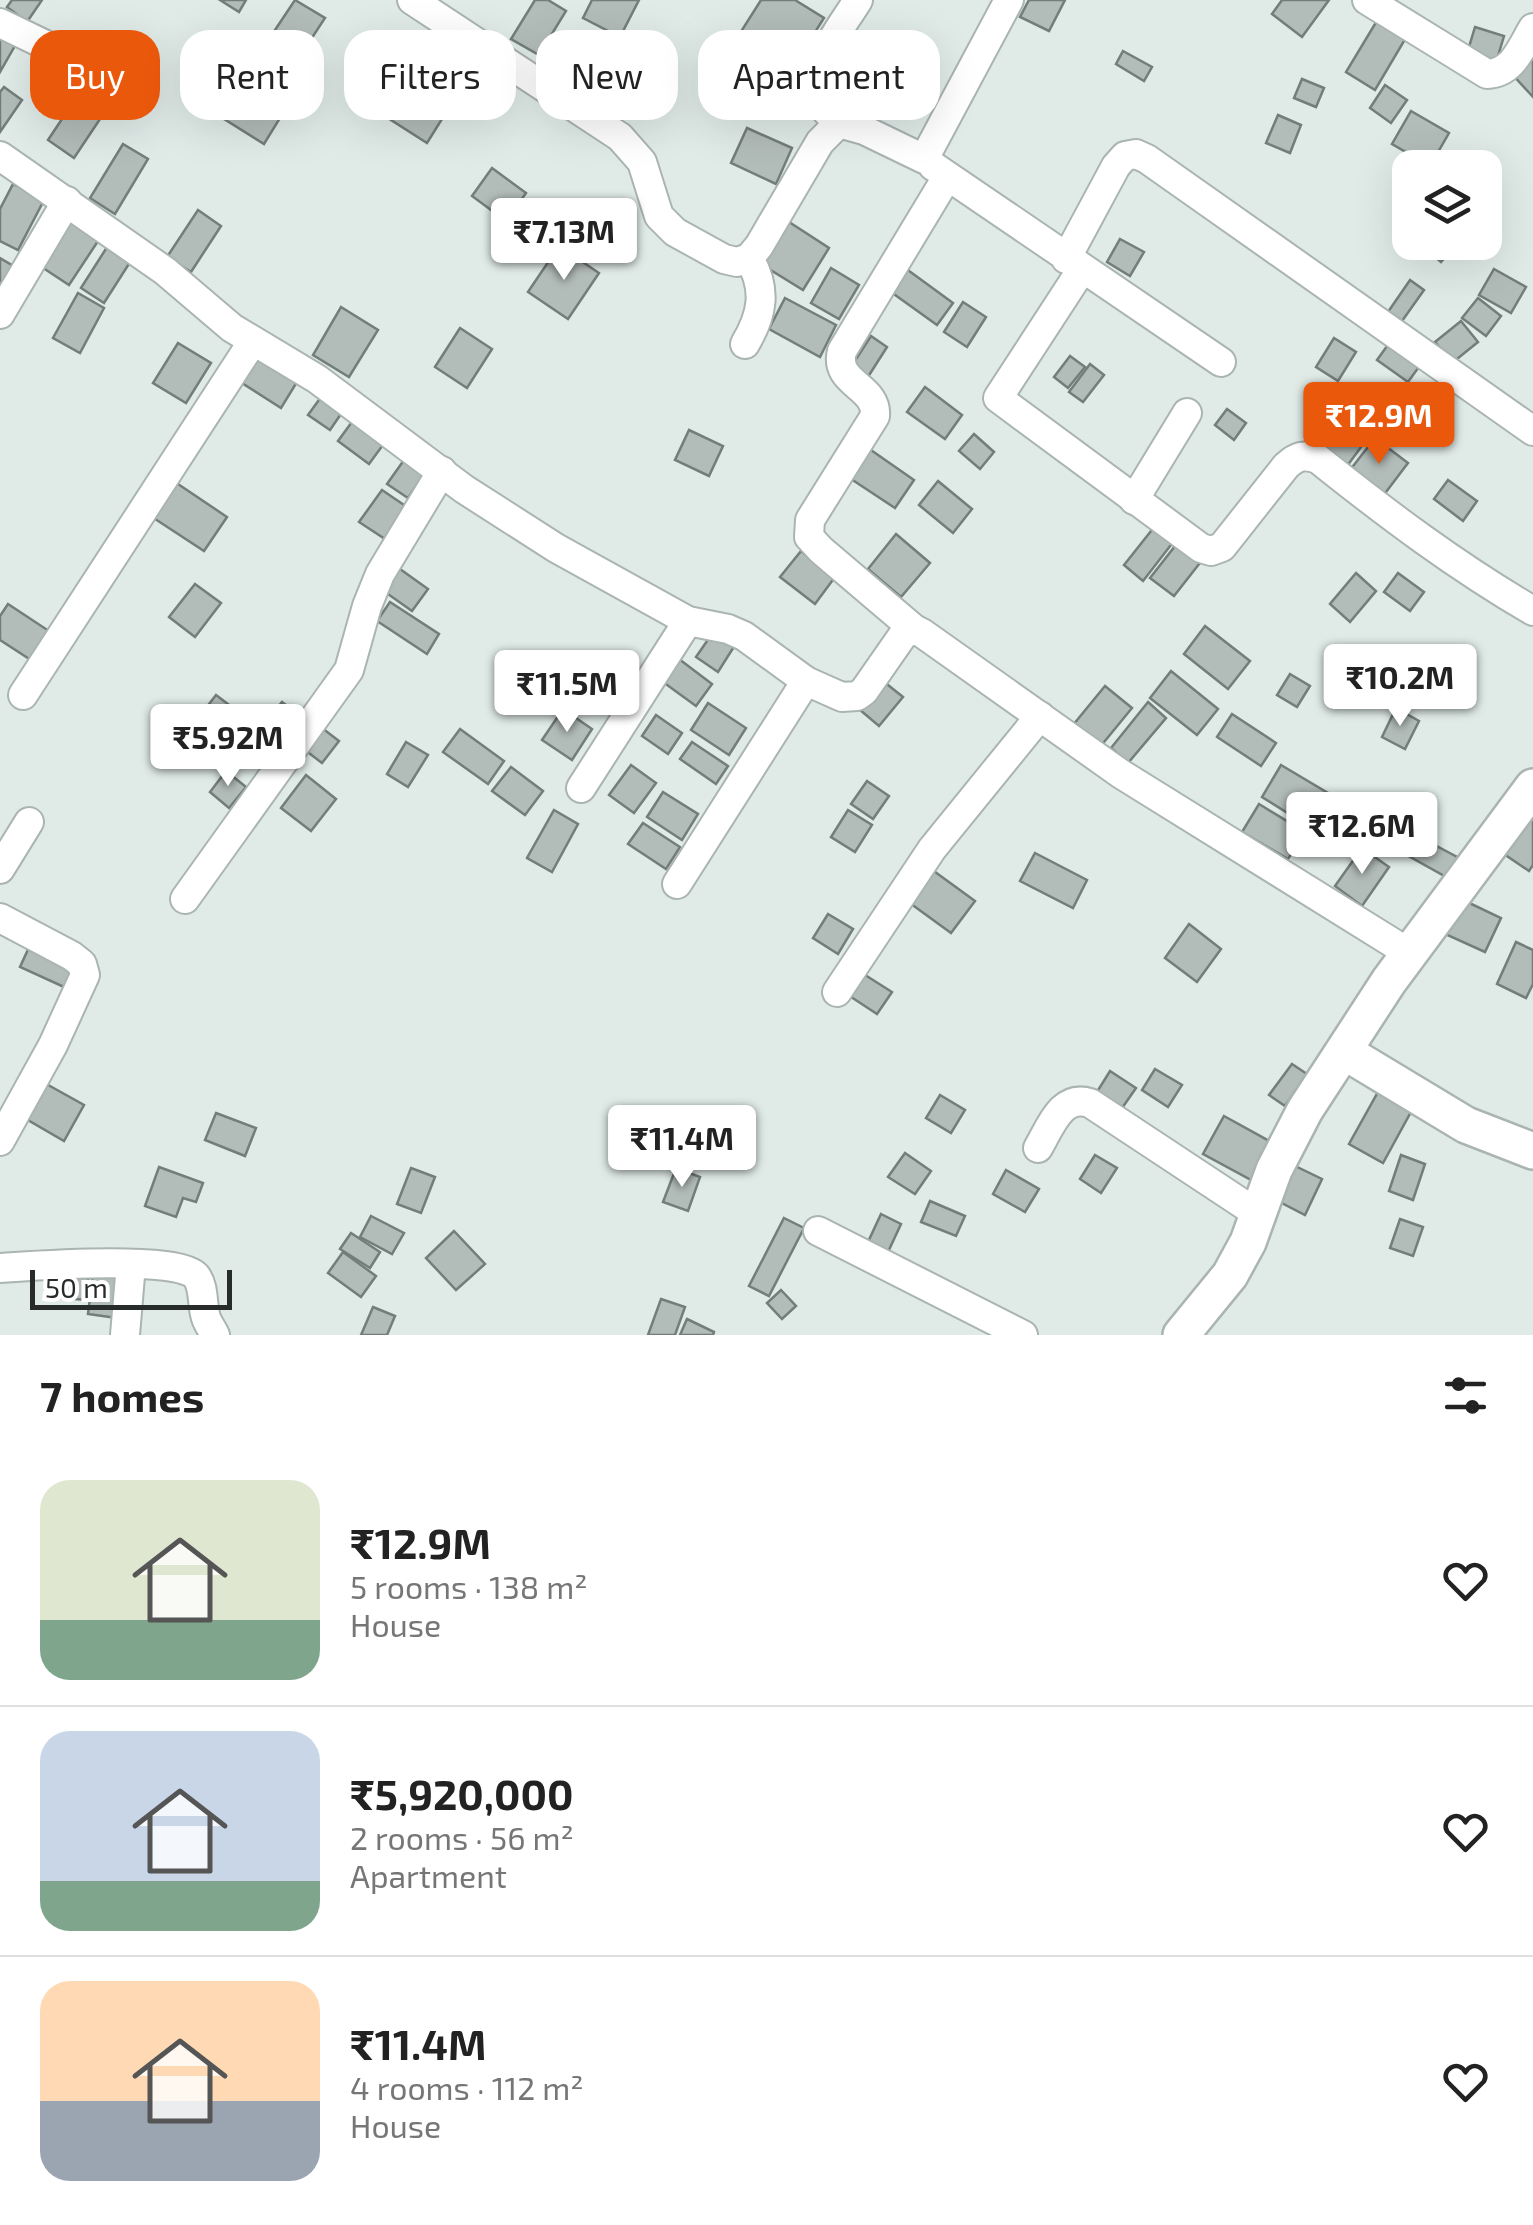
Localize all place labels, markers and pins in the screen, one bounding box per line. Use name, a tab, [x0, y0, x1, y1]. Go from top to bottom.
pin: ₹7.13M	[483, 198, 645, 283]
pin: ₹12.9M	[1298, 382, 1460, 467]
pin: ₹10.2M	[1319, 644, 1481, 729]
pin: ₹11.5M	[486, 650, 648, 735]
pin: ₹5.92M	[147, 704, 309, 789]
pin: ₹12.6M	[1281, 792, 1443, 877]
pin: ₹11.4M	[601, 1105, 763, 1190]

